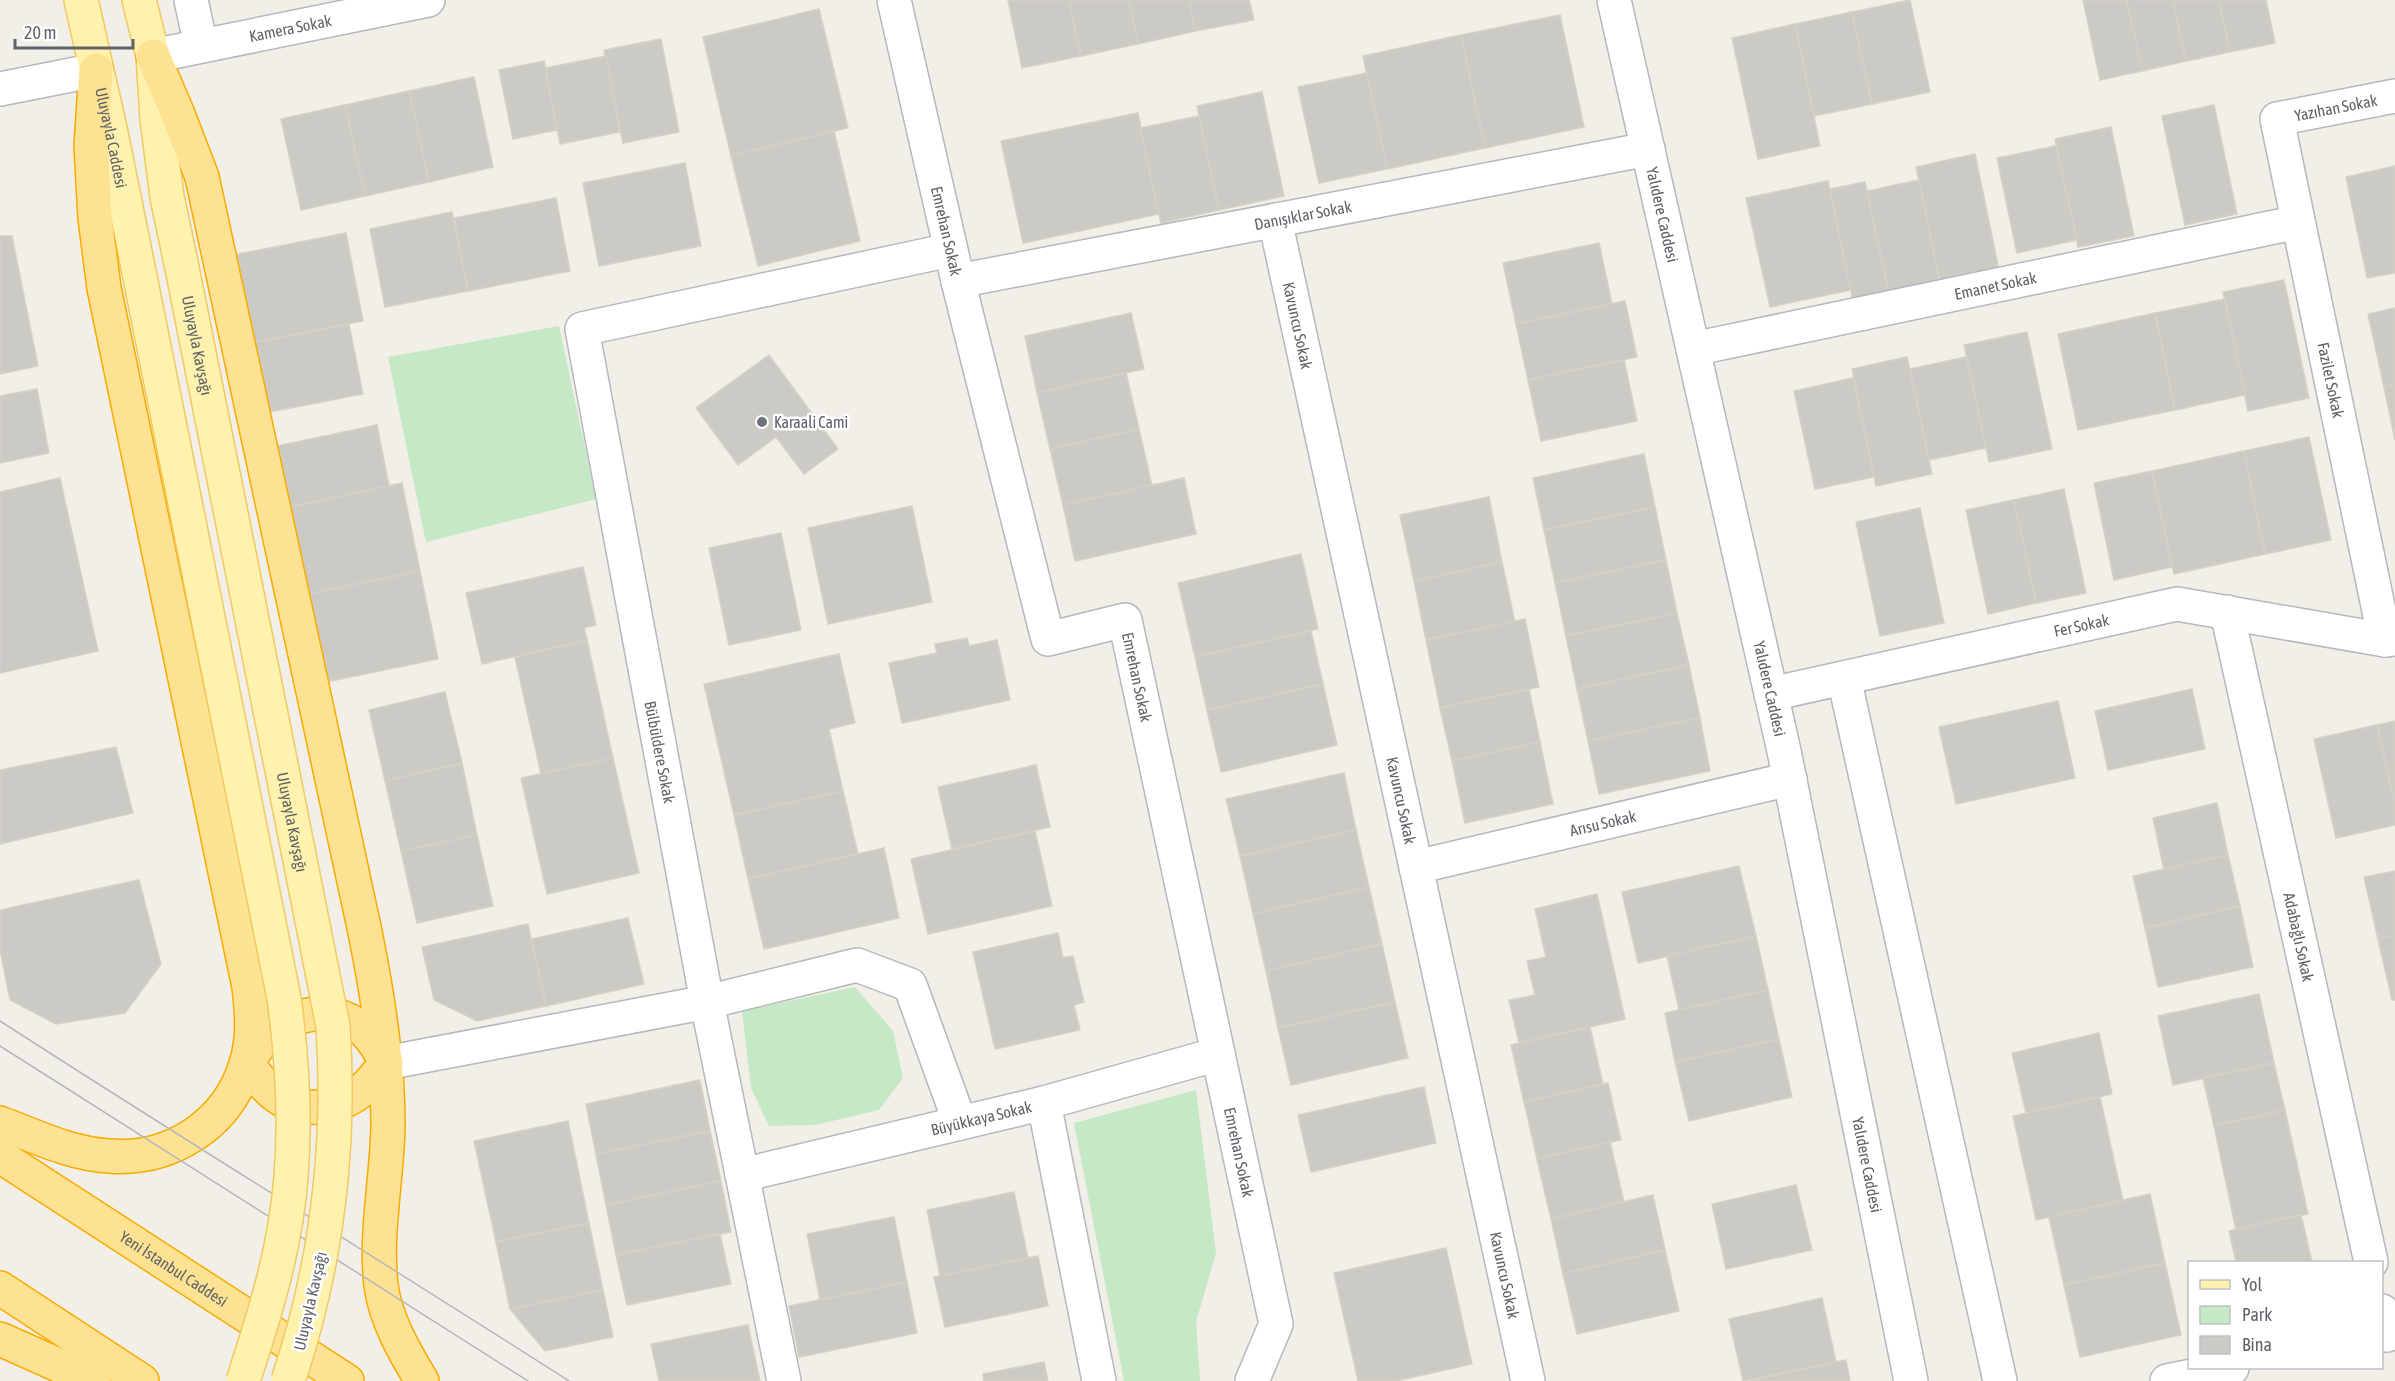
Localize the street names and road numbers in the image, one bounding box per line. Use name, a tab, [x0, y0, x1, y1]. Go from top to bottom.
street label: Kamera Sokak	[247, 11, 333, 45]
street label: Uluyayla Caddesi	[92, 86, 131, 189]
street label: Yazıhan Sokak	[2293, 91, 2379, 124]
street label: Yalıdere Caddesi	[1643, 165, 1682, 264]
street label: Emrehan Sokak	[928, 185, 966, 278]
street label: Danışıklar Sokak	[1253, 197, 1353, 233]
street label: Emanet Sokak	[1953, 268, 2038, 303]
street label: Kavuncu Sokak	[1280, 280, 1316, 371]
street label: Uluyayla Kavşağı	[179, 294, 216, 397]
street label: Fazilet Sokak	[2314, 341, 2348, 419]
street label: Fer Sokak	[2052, 610, 2111, 640]
street label: Emrehan Sokak	[1119, 631, 1156, 724]
street label: Yalıdere Caddesi	[1750, 639, 1789, 738]
street label: Bülbüldere Sokak	[641, 699, 679, 805]
street label: Kavuncu Sokak	[1383, 755, 1420, 846]
street label: Uluyayla Kavşağı	[274, 771, 311, 873]
street label: Arısu Sokak	[1568, 807, 1638, 840]
street label: Adabağlı Sokak	[2280, 891, 2318, 983]
street label: Büyükkaya Sokak	[929, 1097, 1034, 1139]
street label: Emrehan Sokak	[1221, 1106, 1258, 1199]
street label: Yalıdere Caddesi	[1849, 1115, 1886, 1214]
street label: Yeni İstanbul Caddesi	[116, 1227, 231, 1310]
street label: Kavuncu Sokak	[1487, 1230, 1523, 1321]
street label: Uluyayla Kavşağı	[290, 1250, 331, 1352]

